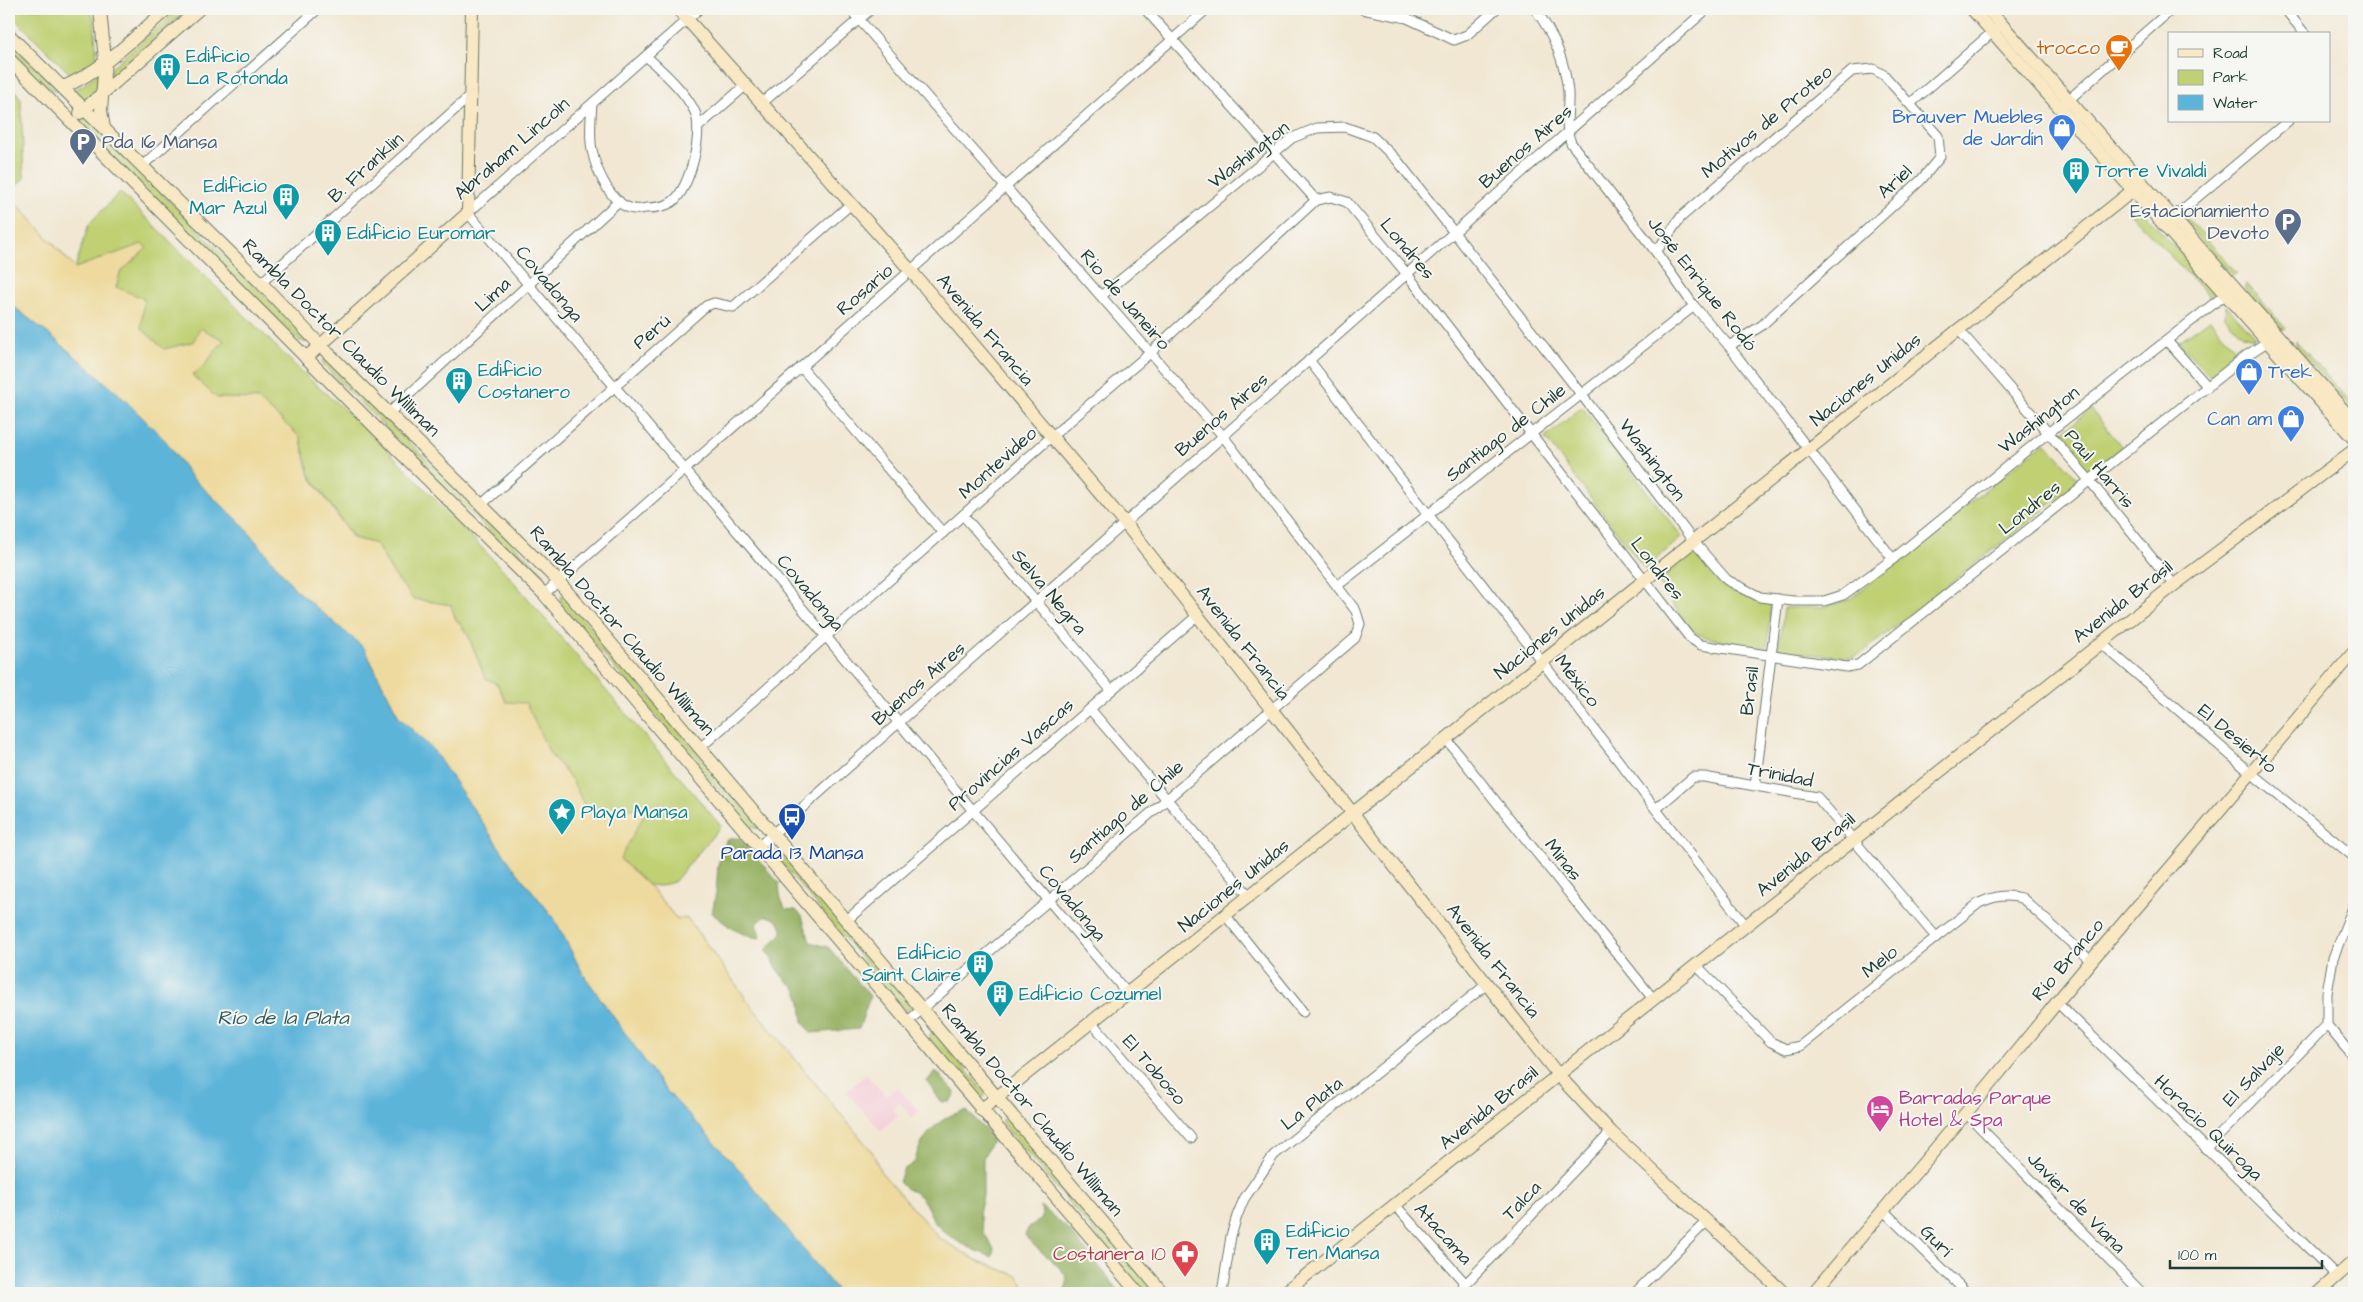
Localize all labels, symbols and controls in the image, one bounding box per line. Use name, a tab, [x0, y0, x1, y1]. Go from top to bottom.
legend	[2168, 32, 2330, 122]
cafe icon: trocco	[2104, 33, 2134, 72]
place label: trocco	[2036, 35, 2100, 62]
place label: Edificio La Rotonda	[186, 43, 288, 92]
text: Road	[2213, 43, 2248, 64]
building icon: Edificio La Rotonda	[152, 52, 182, 91]
street label: Motivos de Proteo	[1695, 59, 1839, 185]
text: Park	[2213, 67, 2248, 88]
street label: Abraham Lincoln	[448, 91, 576, 207]
text: Water	[2213, 93, 2257, 114]
street label: Buenos Aires	[1473, 99, 1579, 195]
place label: Brauver Muebles de Jardín	[1892, 104, 2043, 153]
shop icon: Brauver Muebles de Jardín	[2047, 113, 2077, 152]
street label: Washington	[1203, 115, 1296, 196]
parking icon: Pda 16 Mansa	[68, 127, 98, 166]
street label: B. Franklin	[322, 127, 410, 209]
place label: Pda 16 Mansa	[102, 129, 218, 156]
building icon: Torre Vivaldi	[2061, 156, 2091, 195]
place label: Torre Vivaldi	[2095, 158, 2206, 185]
street label: Ariel	[1872, 159, 1918, 205]
place label: Edificio Mar Azul	[189, 173, 267, 222]
building icon: Edificio Mar Azul	[271, 182, 301, 221]
place label: Estacionamiento Devoto	[2130, 198, 2269, 247]
parking icon: Estacionamiento Devoto	[2273, 207, 2303, 246]
street label: José Enrique Rodó	[1641, 211, 1763, 357]
street label: Londres	[1373, 212, 1441, 286]
building icon: Edificio Euromar	[313, 218, 343, 257]
place label: Edificio Euromar	[347, 220, 496, 247]
street label: Rambla Doctor Claudio Williman	[236, 233, 446, 443]
street label: Covadonga	[508, 240, 589, 329]
street label: Rio de Janeiro	[1074, 244, 1177, 357]
street label: Rosario	[831, 257, 900, 322]
street label: Avenida Francia	[930, 268, 1040, 392]
street label: Lima	[469, 271, 517, 319]
street label: Perú	[627, 308, 677, 356]
street label: Naciones Unidas	[1805, 327, 1927, 433]
place label: Edificio Costanero	[478, 357, 570, 406]
shop icon: Trek	[2234, 357, 2264, 396]
place label: Trek	[2268, 359, 2313, 386]
building icon: Edificio Costanero	[444, 366, 474, 405]
street label: Buenos Aires	[1169, 367, 1275, 463]
street label: Santiago de Chile	[1440, 377, 1573, 489]
street label: Washington	[1993, 380, 2086, 461]
shop icon: Can am	[2276, 404, 2306, 443]
place label: Can am	[2207, 406, 2272, 433]
street label: Washington	[1611, 413, 1692, 507]
street label: Montevideo	[953, 420, 1043, 506]
street label: Paul Harris	[2058, 423, 2140, 515]
street label: Londres	[1993, 474, 2067, 542]
street label: Rambla Doctor Claudio Williman	[523, 520, 721, 742]
street label: Londres	[1624, 532, 1690, 606]
street label: Selva Negra	[1004, 543, 1093, 642]
street label: Covadonga	[769, 549, 850, 638]
street label: Avenida Brasil	[2067, 554, 2179, 650]
street label: Avenida Francia	[1190, 580, 1297, 706]
street label: Naciones Unidas	[1489, 580, 1611, 686]
street label: Buenos Aires	[866, 636, 972, 732]
street label: México	[1548, 649, 1606, 713]
street label: Brasil	[1734, 665, 1766, 717]
street label: Provincias Vascas	[942, 692, 1080, 818]
street label: El Desierto	[2192, 698, 2283, 780]
street label: Santiago de Chile	[1062, 754, 1191, 871]
street label: Trinidad	[1745, 755, 1816, 795]
place icon: Playa Mansa	[547, 797, 577, 836]
place label: Playa Mansa	[581, 799, 688, 827]
bus stop icon: Parada 13 Mansa	[777, 802, 807, 841]
street label: Avenida Brasil	[1751, 807, 1861, 903]
street label: Naciones Unidas	[1173, 833, 1295, 939]
street label: Minas	[1538, 833, 1588, 887]
place label: Parada 13 Mansa	[721, 840, 864, 867]
street label: Covadonga	[1031, 859, 1112, 948]
street label: Avenida Francia	[1440, 898, 1547, 1024]
street label: Río Branco	[2025, 913, 2111, 1007]
street label: Melo	[1856, 939, 1904, 985]
place label: Edificio Saint Claire	[862, 940, 961, 989]
building icon: Edificio Saint Claire	[965, 949, 995, 988]
building icon: Edificio Cozumel	[985, 979, 1015, 1018]
place label: Edificio Cozumel	[1019, 981, 1161, 1008]
street label: Rambla Doctor Claudio Williman	[935, 998, 1129, 1222]
water label: Río de la Plata	[217, 1004, 349, 1032]
street label: El Toboso	[1116, 1029, 1193, 1112]
street label: El Salvaje	[2217, 1037, 2291, 1113]
street label: Avenida Brasil	[1434, 1060, 1544, 1156]
street label: Horacio Quiroga	[2147, 1069, 2269, 1188]
street label: La Plata	[1275, 1070, 1349, 1137]
place label: Barradas Parque Hotel & Spa	[1899, 1085, 2051, 1134]
hotel icon: Barradas Parque Hotel & Spa	[1865, 1094, 1895, 1133]
street label: Javier de Viana	[2020, 1146, 2132, 1260]
street label: Talca	[1496, 1175, 1548, 1227]
street label: Atacama	[1408, 1197, 1479, 1271]
place label: Edificio Ten Mansa	[1286, 1218, 1380, 1267]
street label: Gurí	[1914, 1219, 1958, 1263]
building icon: Edificio Ten Mansa	[1252, 1227, 1282, 1266]
scale bar	[2170, 1237, 2323, 1269]
pharmacy icon: Costanera 10	[1170, 1239, 1200, 1278]
place label: Costanera 10	[1053, 1241, 1166, 1268]
text: 100 m	[2178, 1245, 2217, 1266]

